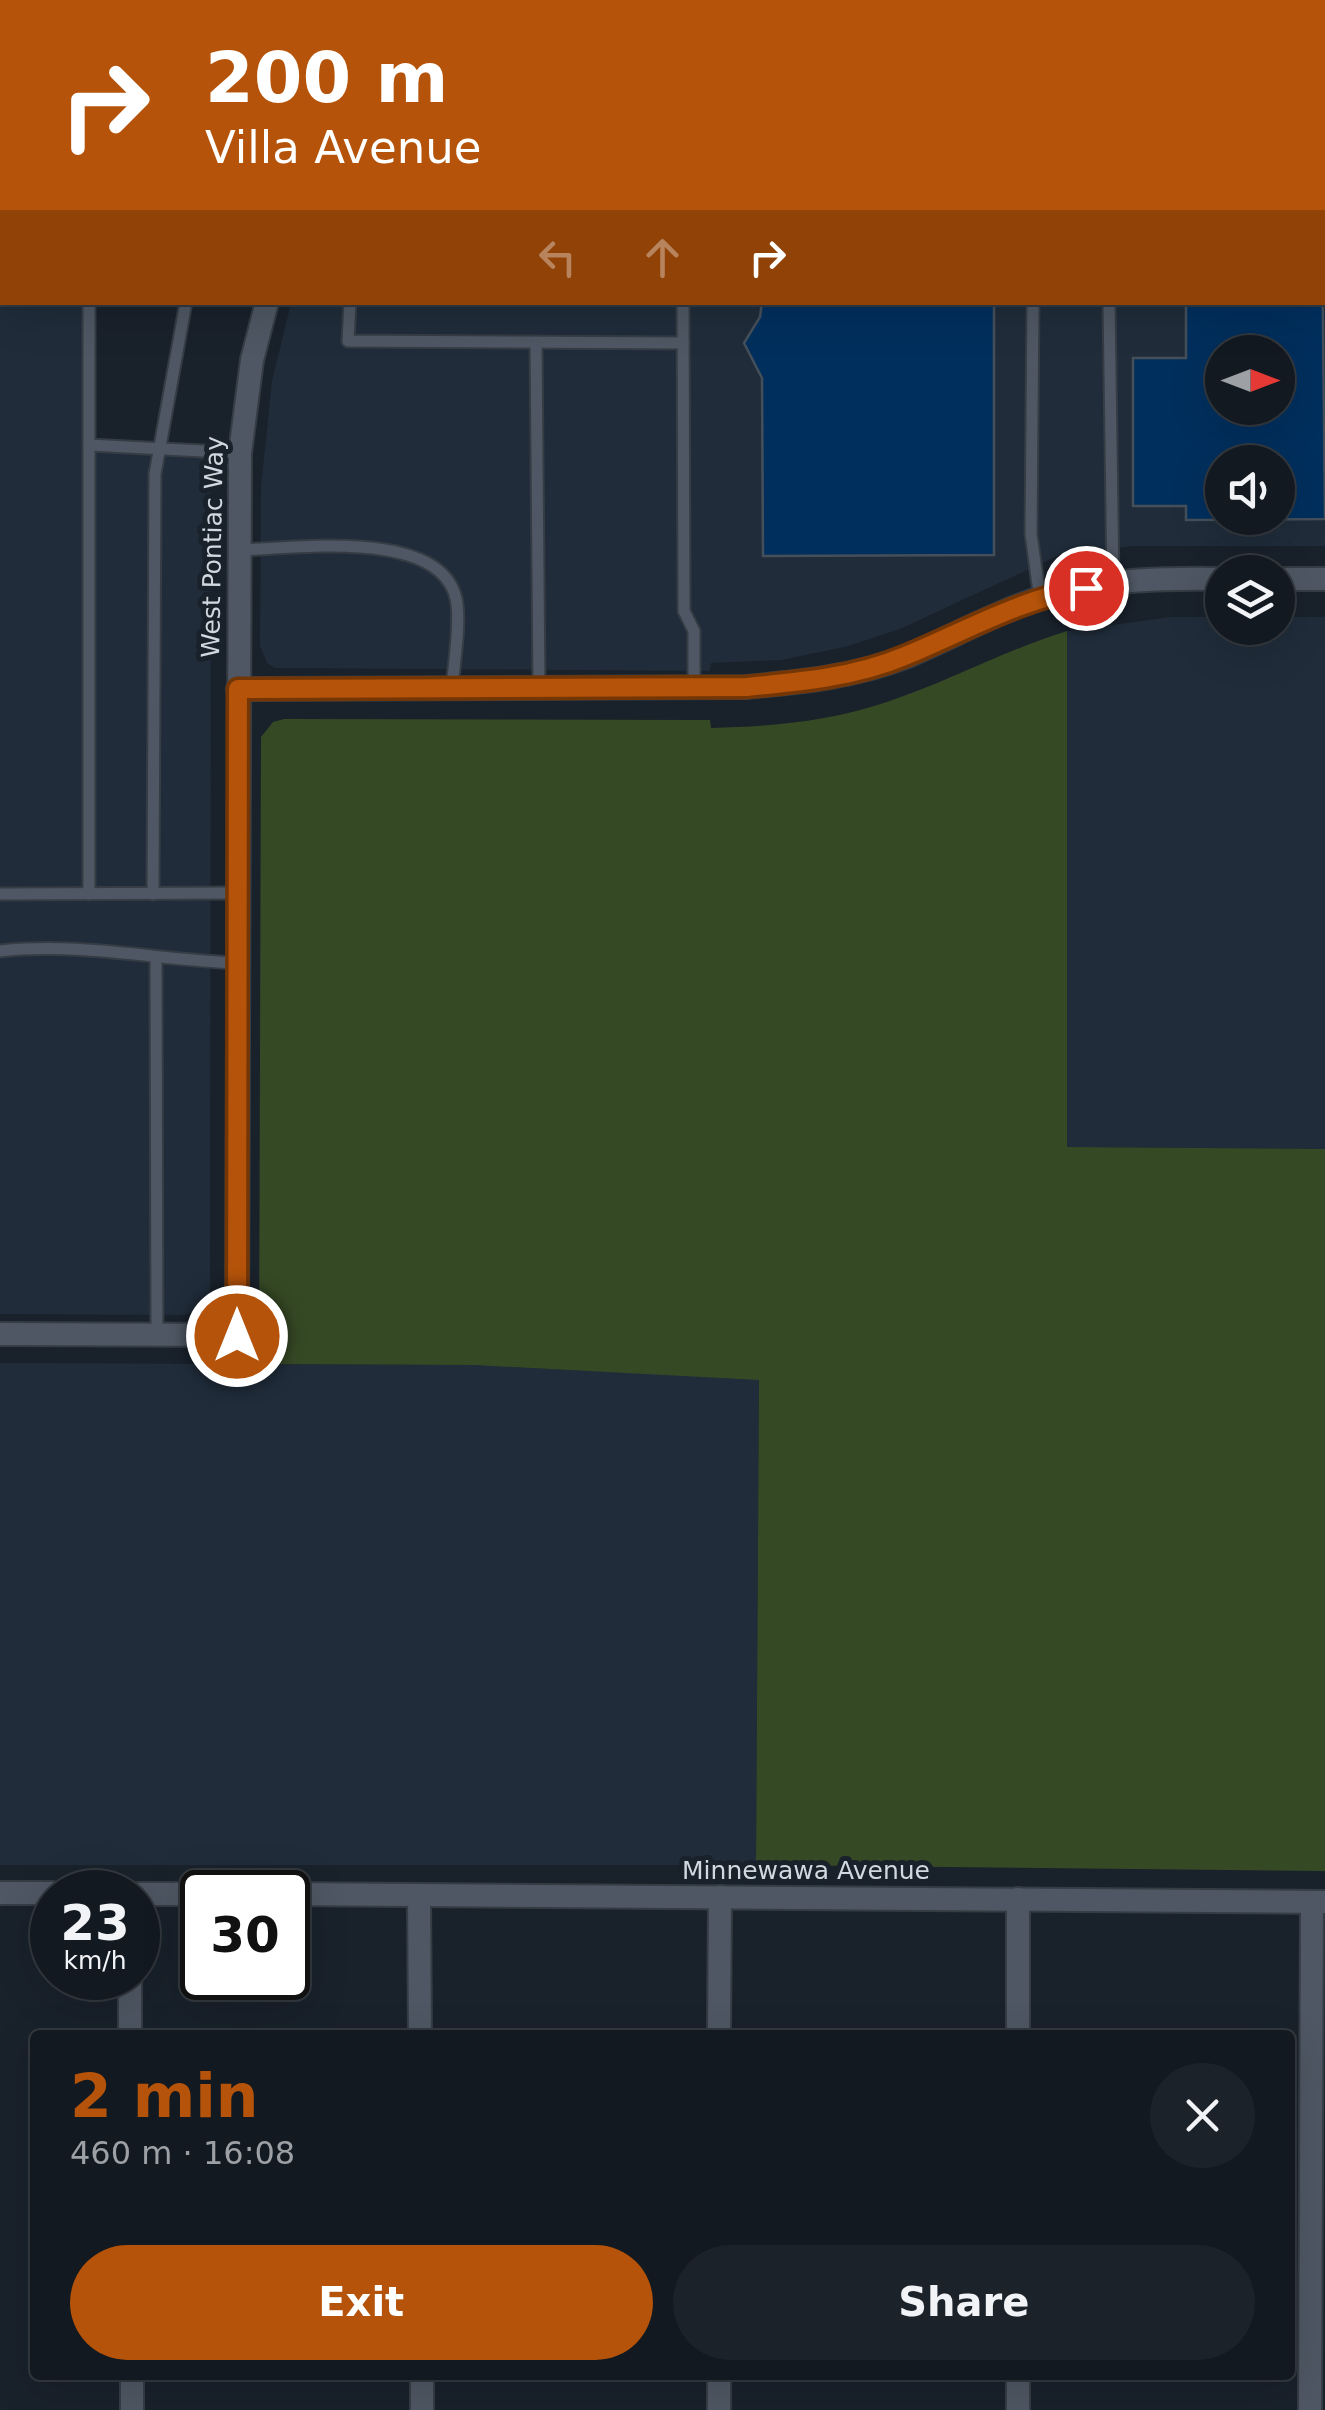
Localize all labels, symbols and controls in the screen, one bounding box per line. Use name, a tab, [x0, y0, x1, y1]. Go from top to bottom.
text: 200 m	[205, 37, 448, 119]
icon: right	[40, 40, 170, 170]
text: Villa Avenue	[205, 121, 481, 174]
icon: left	[530, 230, 585, 285]
icon: ahead	[635, 230, 690, 285]
icon: right	[740, 230, 795, 285]
north arrow	[1205, 335, 1295, 425]
map controls	[1205, 335, 1295, 645]
street label: West Pontiac Way	[196, 436, 229, 658]
button: sound	[1205, 445, 1295, 535]
pin	[1044, 546, 1129, 631]
button: layers	[1205, 555, 1295, 645]
icon: arrive	[1059, 561, 1114, 616]
position arrow	[185, 1284, 289, 1388]
street label: Minnewawa Avenue	[682, 1856, 930, 1885]
speed limit sign: 30	[180, 1870, 310, 2000]
text: 23	[60, 1894, 130, 1952]
text: km/h	[63, 1946, 127, 1975]
text: 2 min	[70, 2061, 258, 2131]
button: close	[1150, 2063, 1255, 2168]
text: 460 m · 16:08	[70, 2134, 295, 2172]
button: Exit	[70, 2245, 653, 2360]
button: Share	[673, 2245, 1255, 2360]

